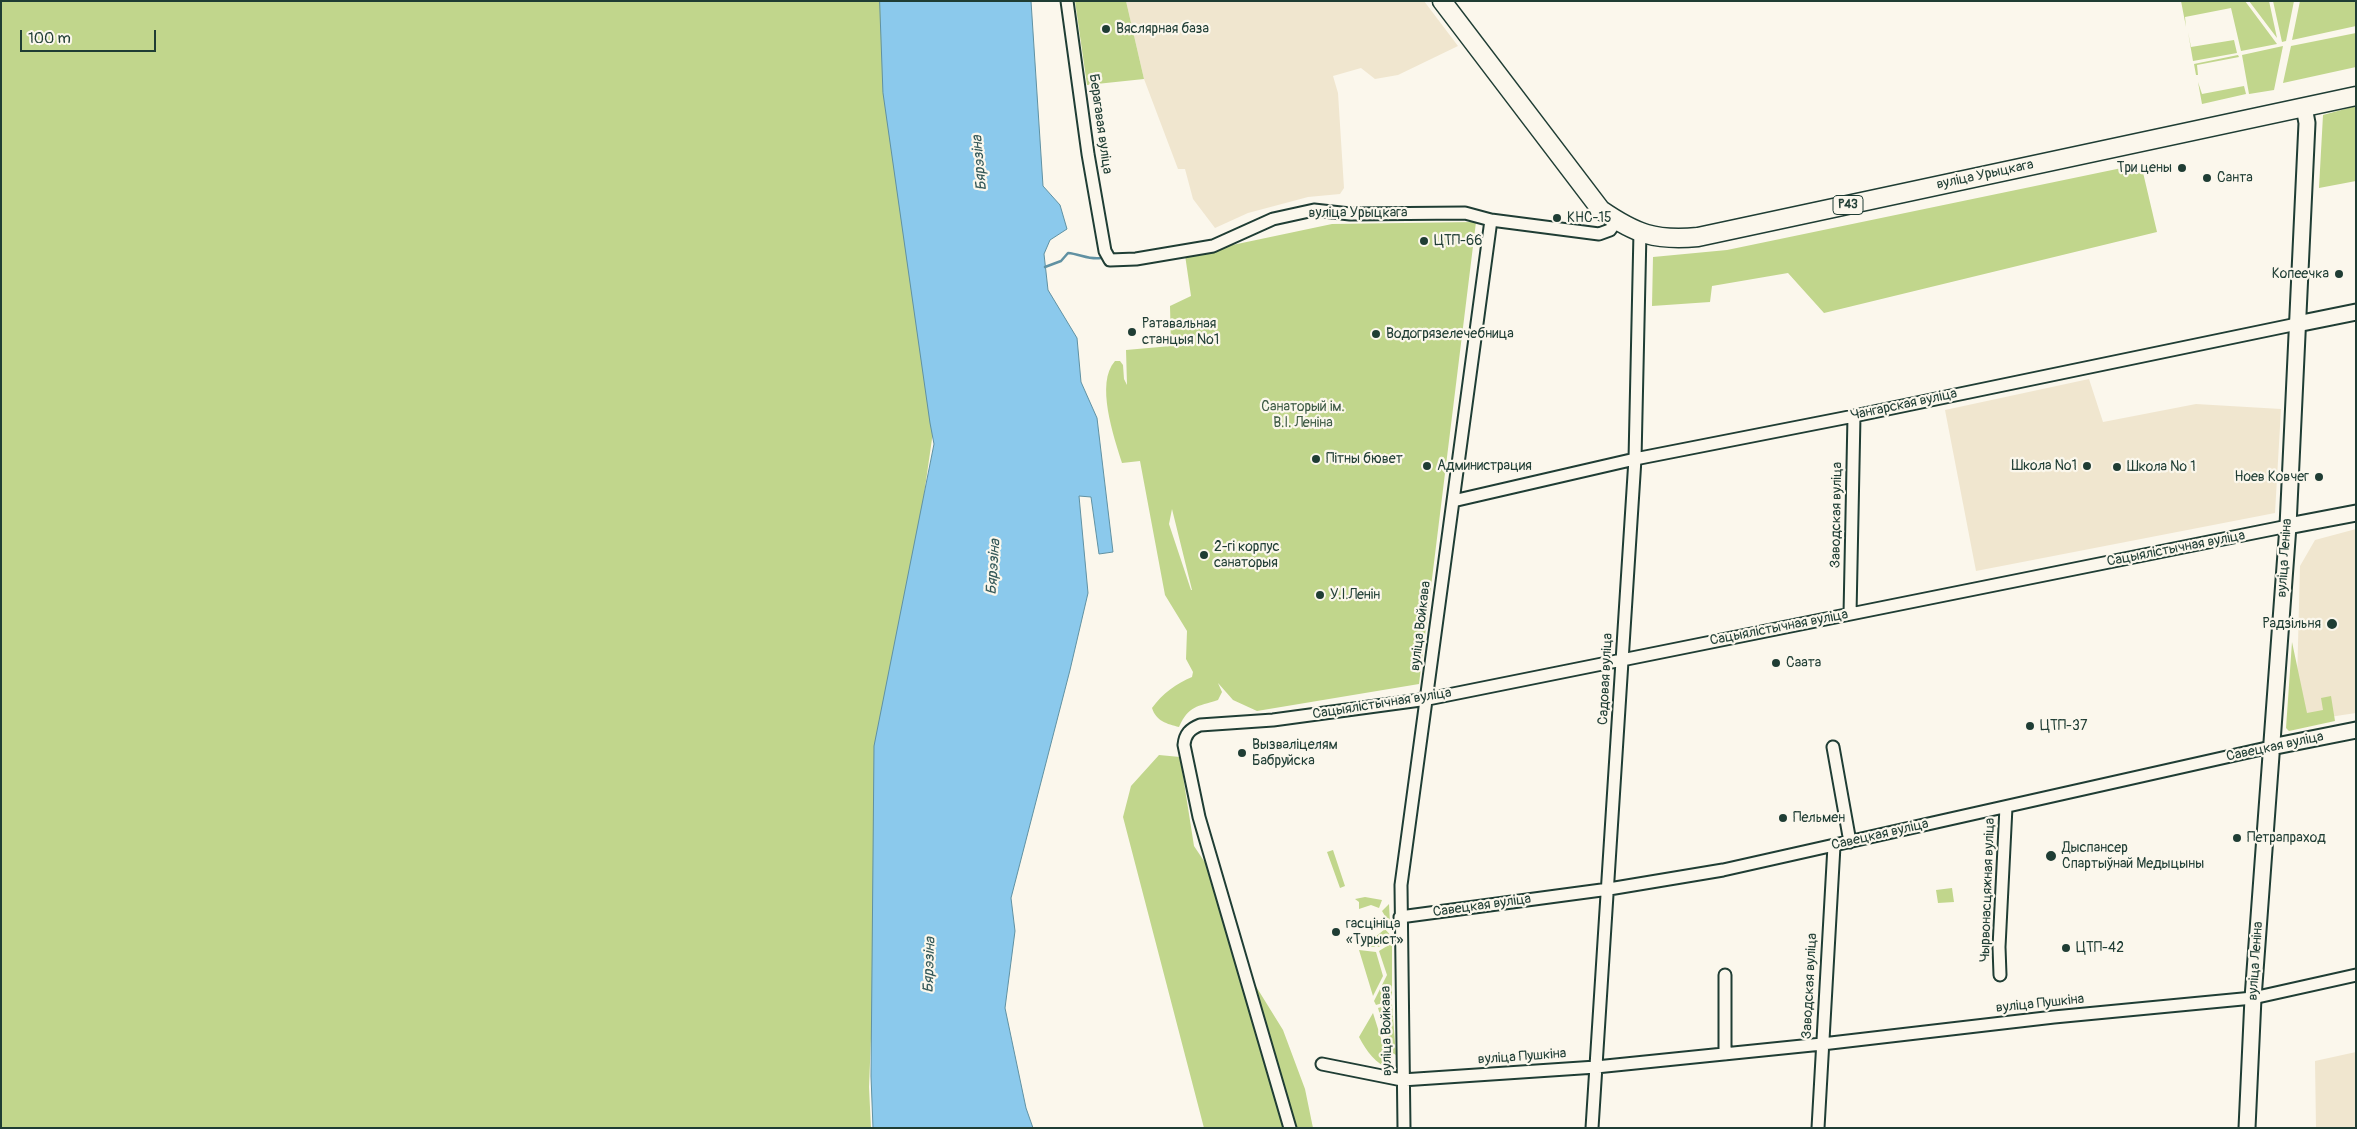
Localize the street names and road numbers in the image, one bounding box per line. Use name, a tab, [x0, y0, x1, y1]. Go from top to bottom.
street label: Берагавая вуліца	[1085, 73, 1115, 175]
street label: вуліца Урыцкага	[1935, 157, 2035, 193]
road number: Р43	[1833, 196, 1863, 214]
street label: вуліца Урыцкага	[1309, 205, 1407, 221]
street label: Чангарская вуліца	[1849, 386, 1959, 424]
street label: Заводская вуліца	[1828, 462, 1846, 568]
street label: вуліца Леніна	[2274, 518, 2296, 598]
street label: Сацыялістычная вуліца	[2105, 527, 2247, 571]
street label: вуліца Войкава	[1407, 580, 1435, 672]
street label: Сацыялістычная вуліца	[1708, 606, 1850, 650]
street label: Садовая вуліца	[1595, 633, 1617, 725]
street label: Сацыялістычная вуліца	[1311, 685, 1453, 723]
street label: Савецкая вуліца	[2225, 728, 2325, 766]
street label: Савецкая вуліца	[1830, 816, 1930, 854]
street label: Чырвонасцяжная вуліца	[1977, 818, 1999, 962]
street label: Савецкая вуліца	[1432, 891, 1532, 921]
street label: вуліца Леніна	[2245, 921, 2267, 1001]
street label: Заводская вуліца	[1799, 933, 1821, 1039]
street label: вуліца Войкава	[1378, 986, 1396, 1076]
street label: вуліца Пушкіна	[1995, 991, 2085, 1017]
street label: вуліца Пушкіна	[1477, 1046, 1567, 1068]

